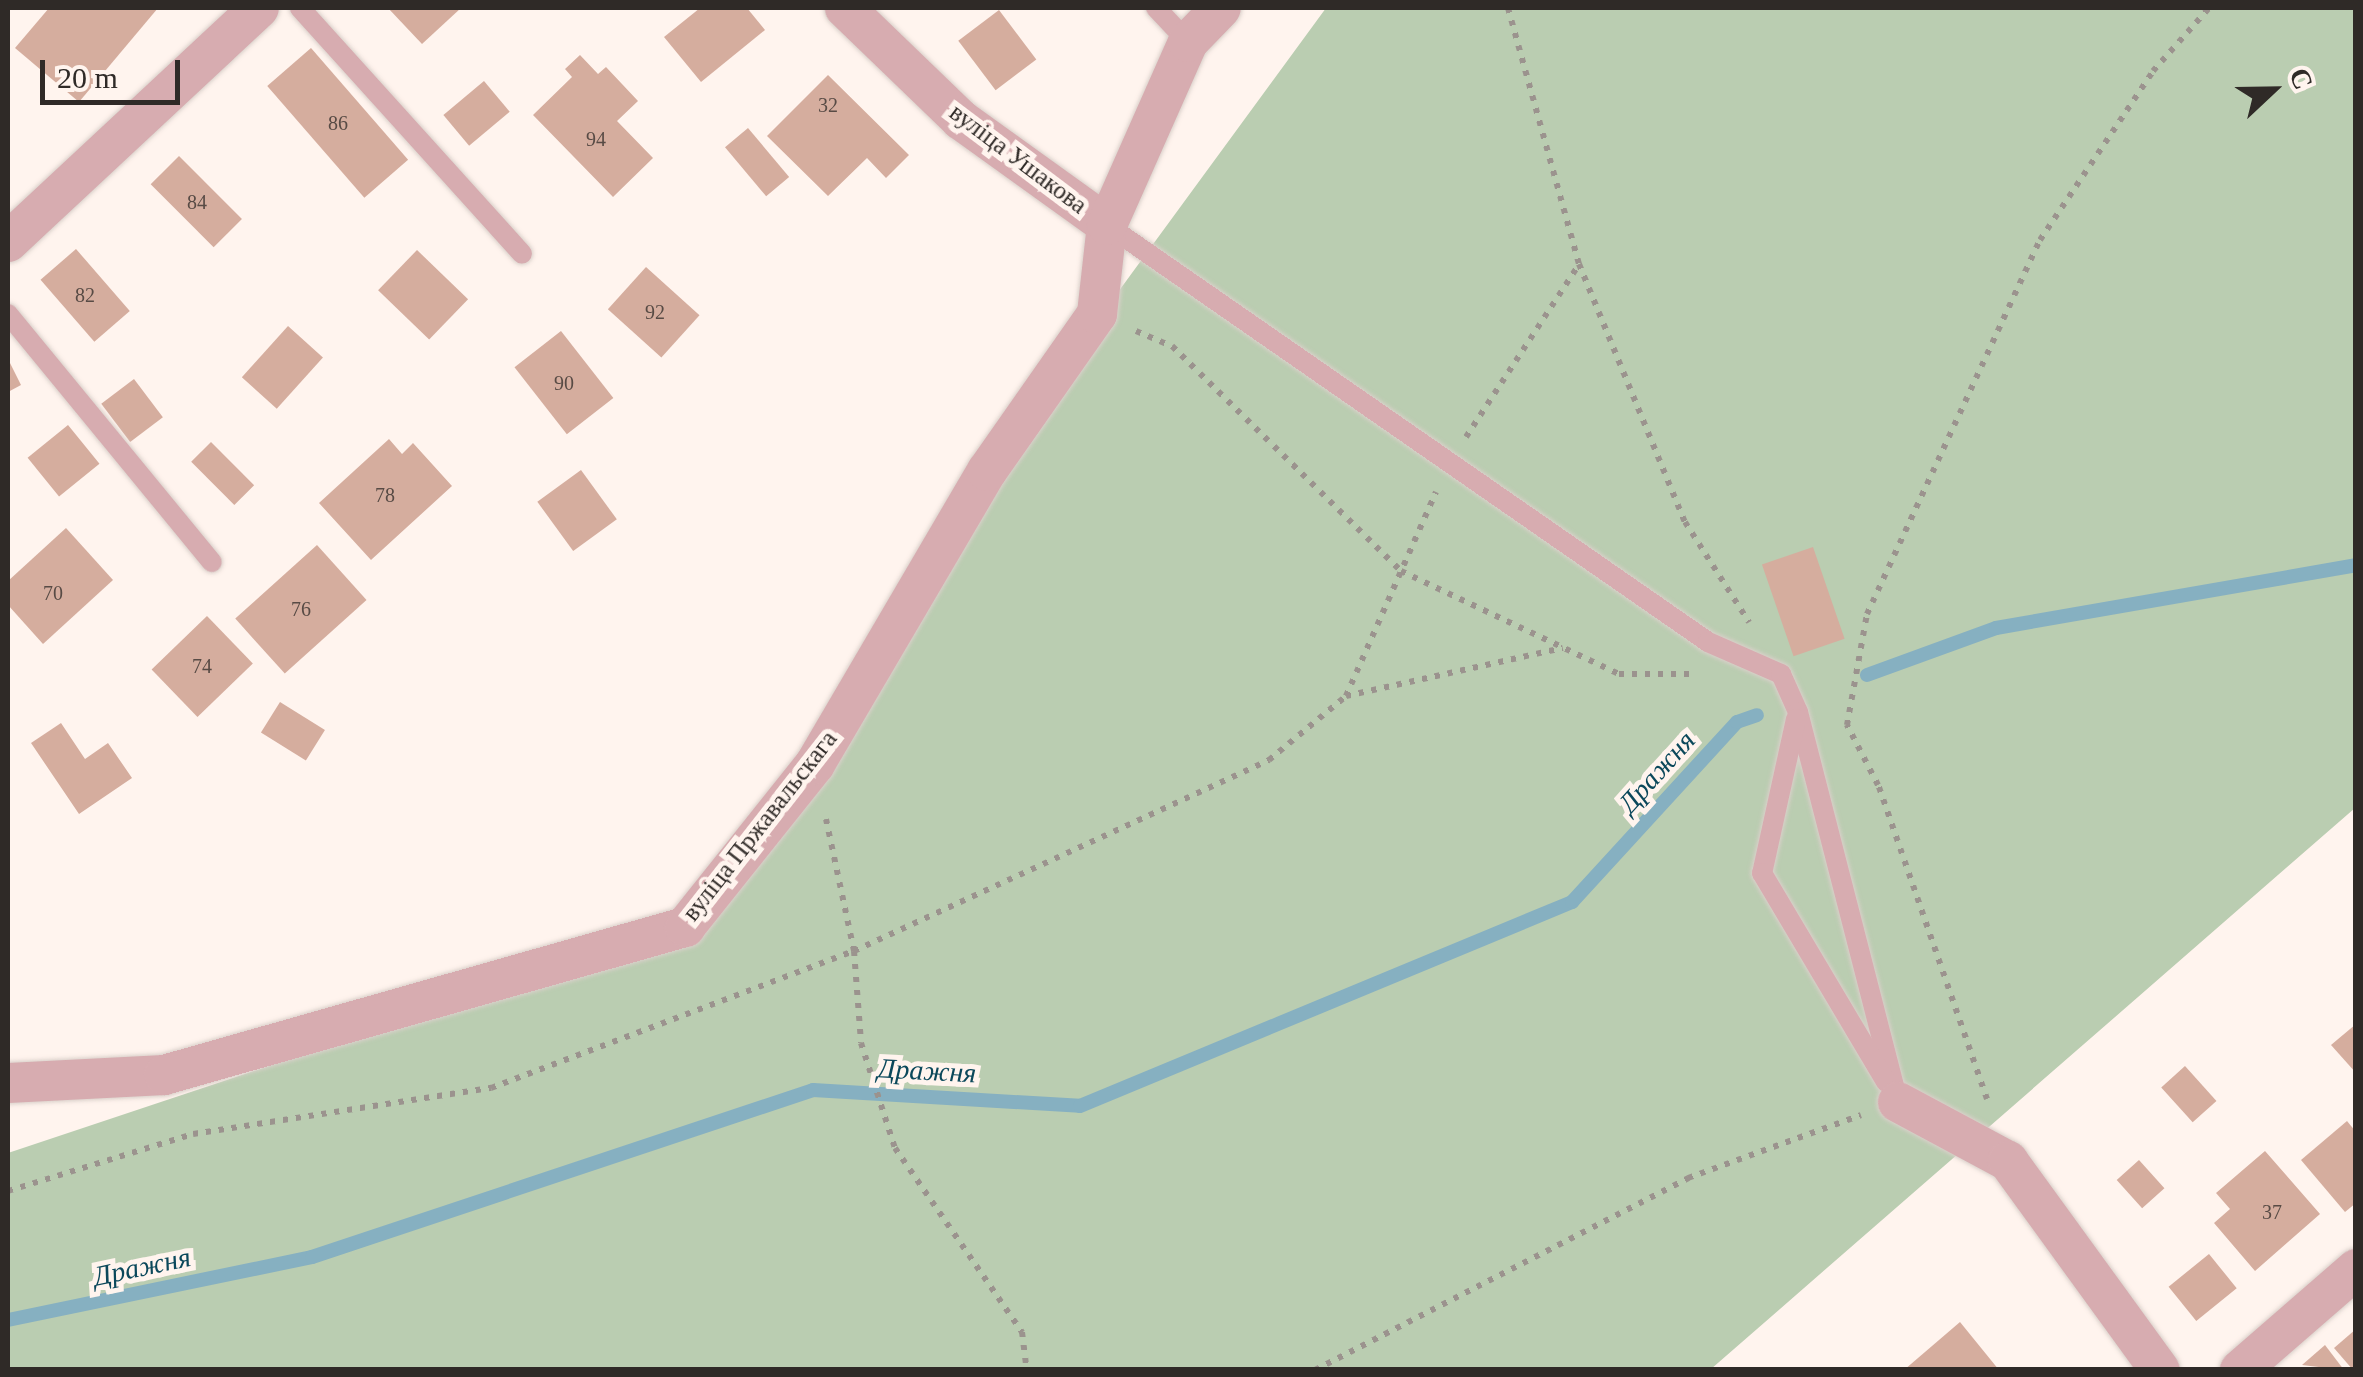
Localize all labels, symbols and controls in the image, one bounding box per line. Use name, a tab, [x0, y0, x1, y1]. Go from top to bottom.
scale bar	[45, 40, 185, 102]
north arrow	[2223, 40, 2323, 140]
text: 20 m	[57, 61, 118, 94]
text: С	[2283, 63, 2319, 94]
house number: 32	[818, 93, 838, 117]
street label: вуліца Ушакова	[943, 98, 1093, 220]
house number: 86	[328, 111, 348, 135]
house number: 94	[586, 127, 606, 151]
house number: 84	[187, 190, 207, 214]
house number: 82	[75, 283, 95, 307]
house number: 92	[645, 300, 665, 324]
house number: 90	[554, 371, 574, 395]
house number: 78	[375, 483, 395, 507]
house number: 70	[43, 581, 63, 605]
house number: 76	[291, 597, 311, 621]
house number: 74	[192, 654, 212, 678]
water label: Дражня	[1611, 724, 1703, 820]
street label: вуліца Пржавальскага	[676, 725, 844, 927]
water label: Дражня	[877, 1052, 977, 1090]
house number: 37	[2262, 1200, 2282, 1224]
water label: Дражня	[90, 1240, 194, 1294]

